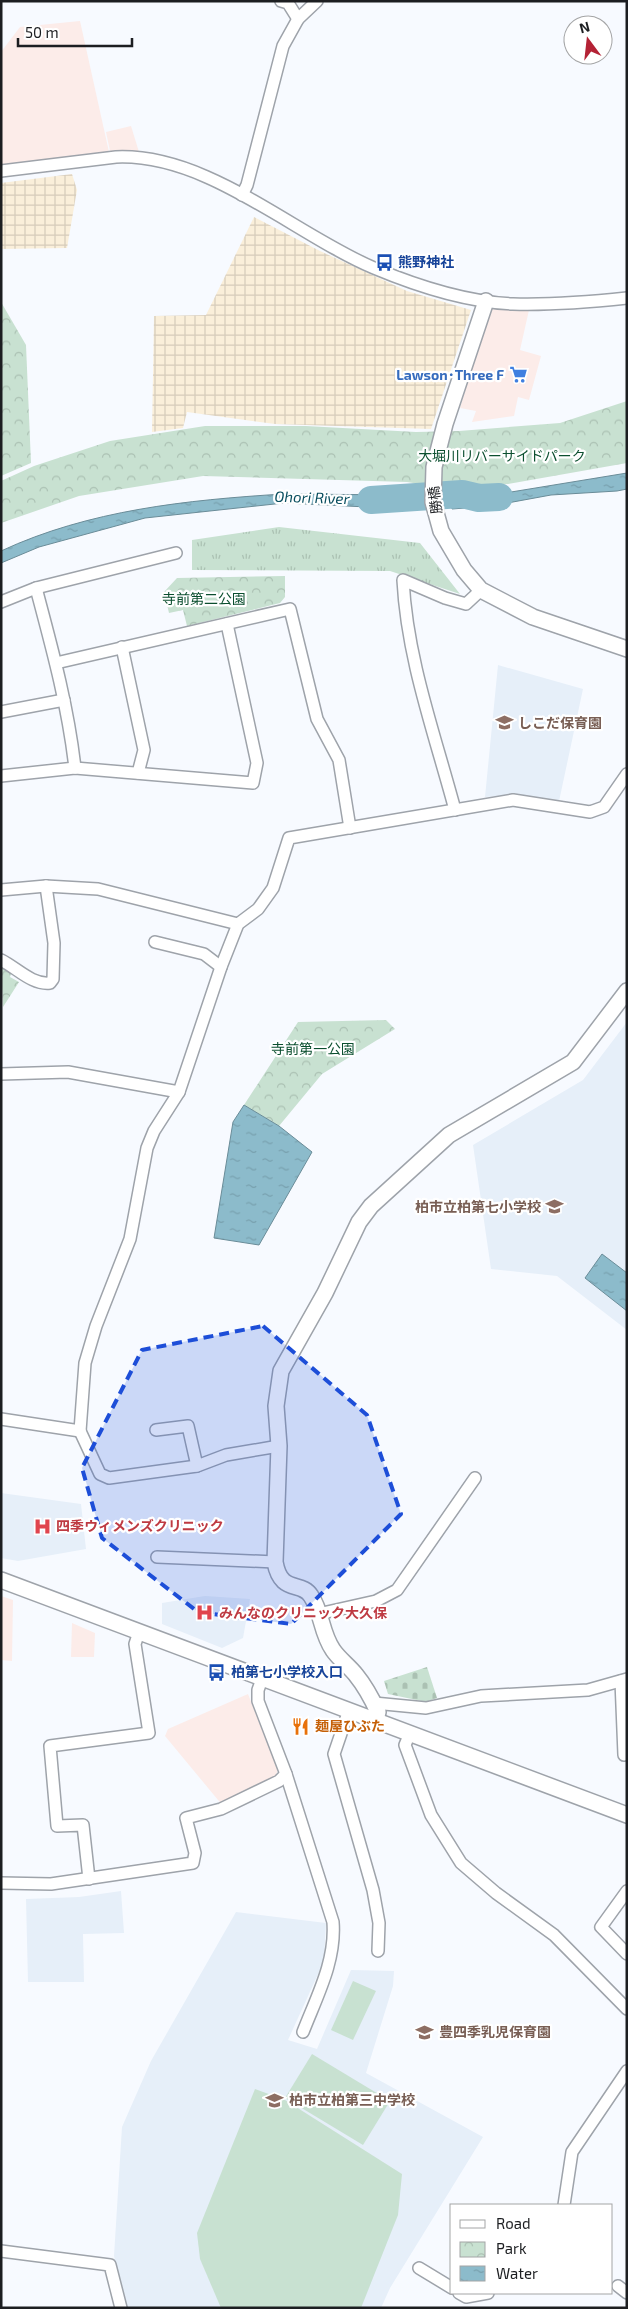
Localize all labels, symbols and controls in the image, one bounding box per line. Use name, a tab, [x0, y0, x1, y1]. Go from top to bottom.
scale bar	[18, 15, 131, 47]
north arrow	[563, 15, 613, 65]
text: N	[577, 17, 592, 36]
text: 50 m	[25, 23, 59, 41]
bus stop icon: 熊野神社	[374, 252, 394, 272]
place label: 熊野神社	[398, 253, 454, 270]
supermarket icon: Lawson･Three F	[508, 365, 528, 385]
place label: Lawson･Three F	[396, 366, 504, 383]
park label: 大堀川リバーサイドパーク	[418, 447, 586, 464]
street label: 勝橋	[424, 485, 445, 515]
water label: Ohori River	[274, 487, 351, 507]
park label: 寺前第二公園	[162, 590, 246, 607]
school or university icon: しこだ保育園	[494, 713, 514, 733]
place label: しこだ保育園	[518, 714, 602, 731]
park label: 寺前第一公園	[271, 1040, 355, 1057]
school or university icon: 柏市立柏第七小学校	[545, 1197, 565, 1217]
place label: 柏市立柏第七小学校	[415, 1198, 541, 1215]
hospital icon: 四季ウィメンズクリニック	[32, 1516, 52, 1536]
place label: 四季ウィメンズクリニック	[56, 1517, 224, 1534]
hospital icon: みんなのクリニック大久保	[195, 1603, 215, 1623]
place label: みんなのクリニック大久保	[219, 1604, 387, 1621]
bus stop icon: 柏第七小学校入口	[207, 1662, 227, 1682]
place label: 柏第七小学校入口	[231, 1663, 343, 1680]
restaurant icon: 麺屋ひぶた	[291, 1716, 311, 1736]
place label: 麺屋ひぶた	[315, 1717, 385, 1734]
school or university icon: 豊四季乳児保育園	[415, 2022, 435, 2042]
place label: 豊四季乳児保育園	[439, 2023, 551, 2040]
school or university icon: 柏市立柏第三中学校	[265, 2090, 285, 2110]
place label: 柏市立柏第三中学校	[289, 2091, 415, 2108]
legend	[450, 2204, 613, 2294]
text: Road	[496, 2214, 531, 2232]
text: Park	[496, 2239, 527, 2257]
text: Water	[496, 2264, 538, 2282]

